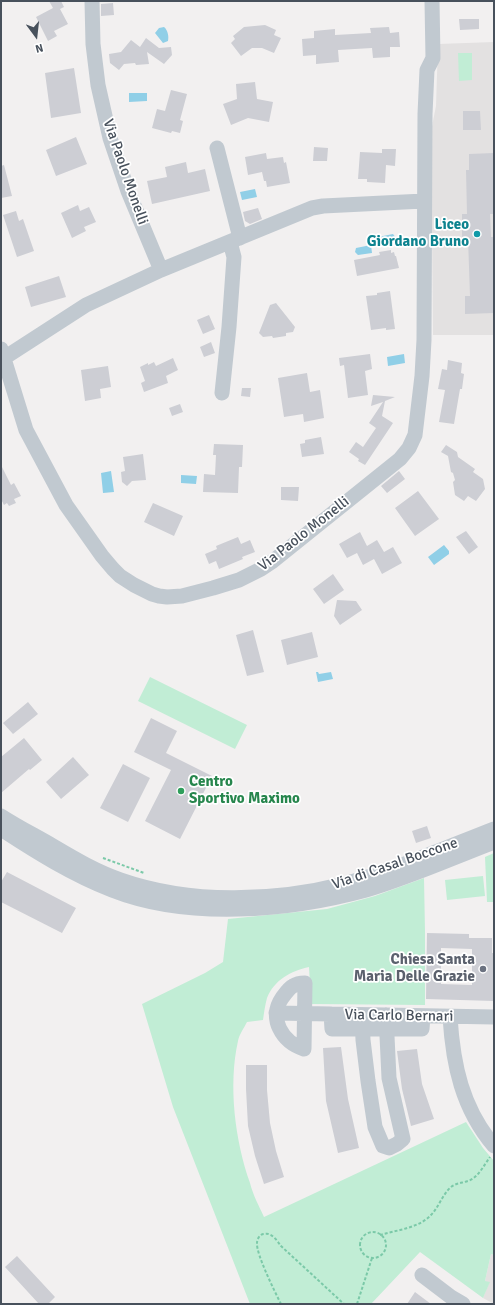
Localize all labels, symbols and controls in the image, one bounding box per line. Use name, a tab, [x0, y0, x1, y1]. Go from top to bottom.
north arrow	[16, 16, 56, 56]
text: N	[34, 41, 45, 55]
street label: Via Paolo Monelli	[98, 117, 152, 227]
place label: Liceo Giordano Bruno	[367, 216, 469, 251]
marker: Liceo Giordano Bruno	[472, 229, 482, 239]
street label: Via Paolo Monelli	[255, 493, 353, 575]
place label: Centro Sportivo Maximo	[189, 773, 300, 808]
marker: Centro Sportivo Maximo	[176, 786, 186, 796]
street label: Via di Casal Boccone	[330, 834, 460, 894]
place label: Chiesa Santa Maria Delle Grazie	[354, 951, 475, 986]
marker: Chiesa Santa Maria Delle Grazie	[478, 964, 488, 974]
street label: Via Carlo Bernari	[344, 1006, 454, 1026]

